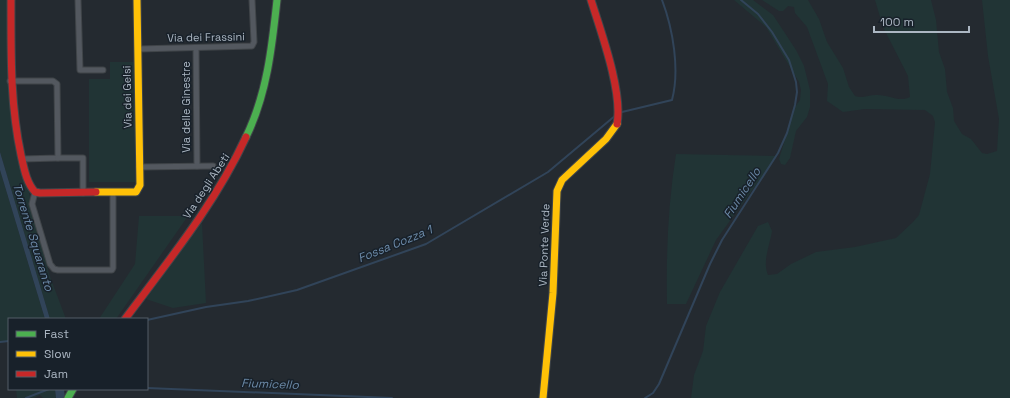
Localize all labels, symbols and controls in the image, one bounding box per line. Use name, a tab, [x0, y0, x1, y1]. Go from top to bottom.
scale bar	[874, 8, 969, 34]
text: 100 m	[880, 14, 914, 30]
street label: Via dei Frassini	[167, 29, 245, 45]
street label: Via delle Ginestre	[179, 61, 193, 153]
street label: Via dei Gelsi	[119, 65, 135, 128]
street label: Via degli Abeti	[180, 150, 233, 221]
water label: Fiumicello	[720, 164, 765, 222]
water label: Torrente Squaranto	[9, 181, 57, 294]
street label: Via Ponte Verde	[536, 203, 552, 287]
water label: Fossa Cozza 1	[355, 221, 436, 266]
legend	[8, 318, 148, 390]
text: Fast	[44, 326, 69, 342]
text: Slow	[44, 346, 71, 362]
text: Jam	[44, 366, 68, 382]
water label: Fiumicello	[241, 375, 300, 393]

